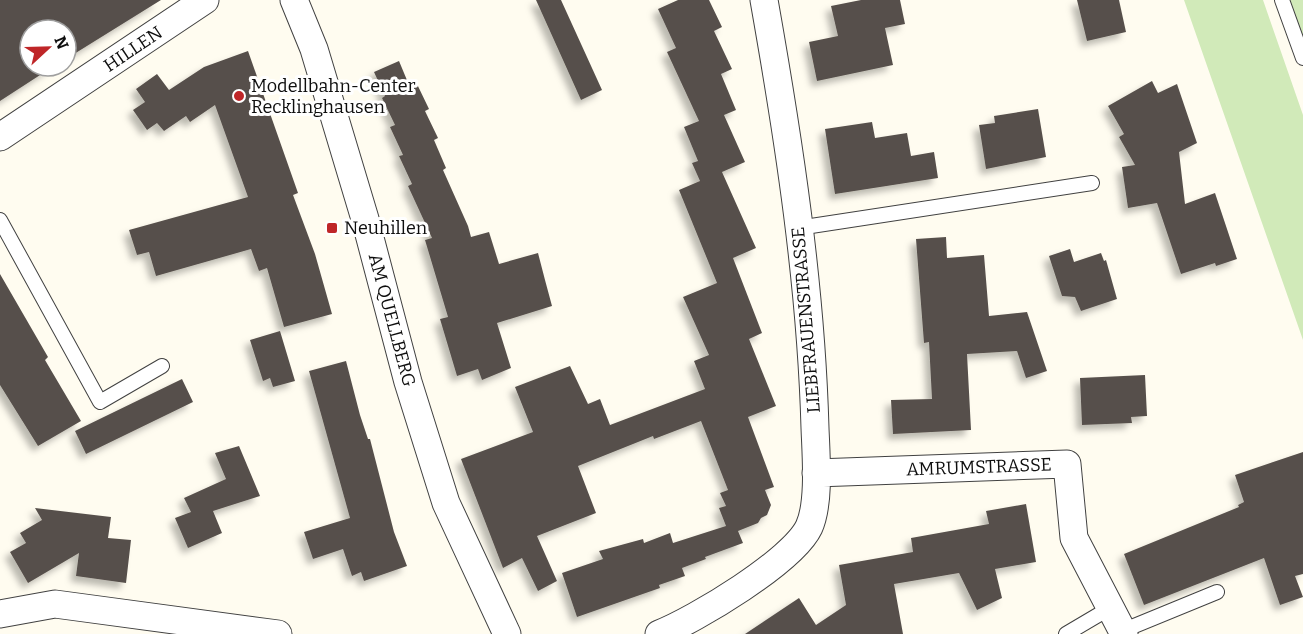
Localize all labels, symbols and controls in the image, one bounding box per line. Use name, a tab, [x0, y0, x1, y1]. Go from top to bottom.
north arrow	[18, 18, 78, 78]
street label: HILLEN	[99, 21, 167, 77]
text: N	[50, 33, 73, 52]
place label: Modellbahn-Center Recklinghausen	[251, 75, 416, 118]
marker: Modellbahn-Center Recklinghausen	[232, 89, 246, 103]
place label: Neuhillen	[344, 217, 428, 239]
marker: Neuhillen	[325, 221, 339, 235]
street label: LIEBFRAUENSTRASSE	[787, 226, 825, 414]
street label: AM QUELLBERG	[364, 251, 420, 389]
street label: AMRUMSTRASSE	[906, 453, 1052, 481]

